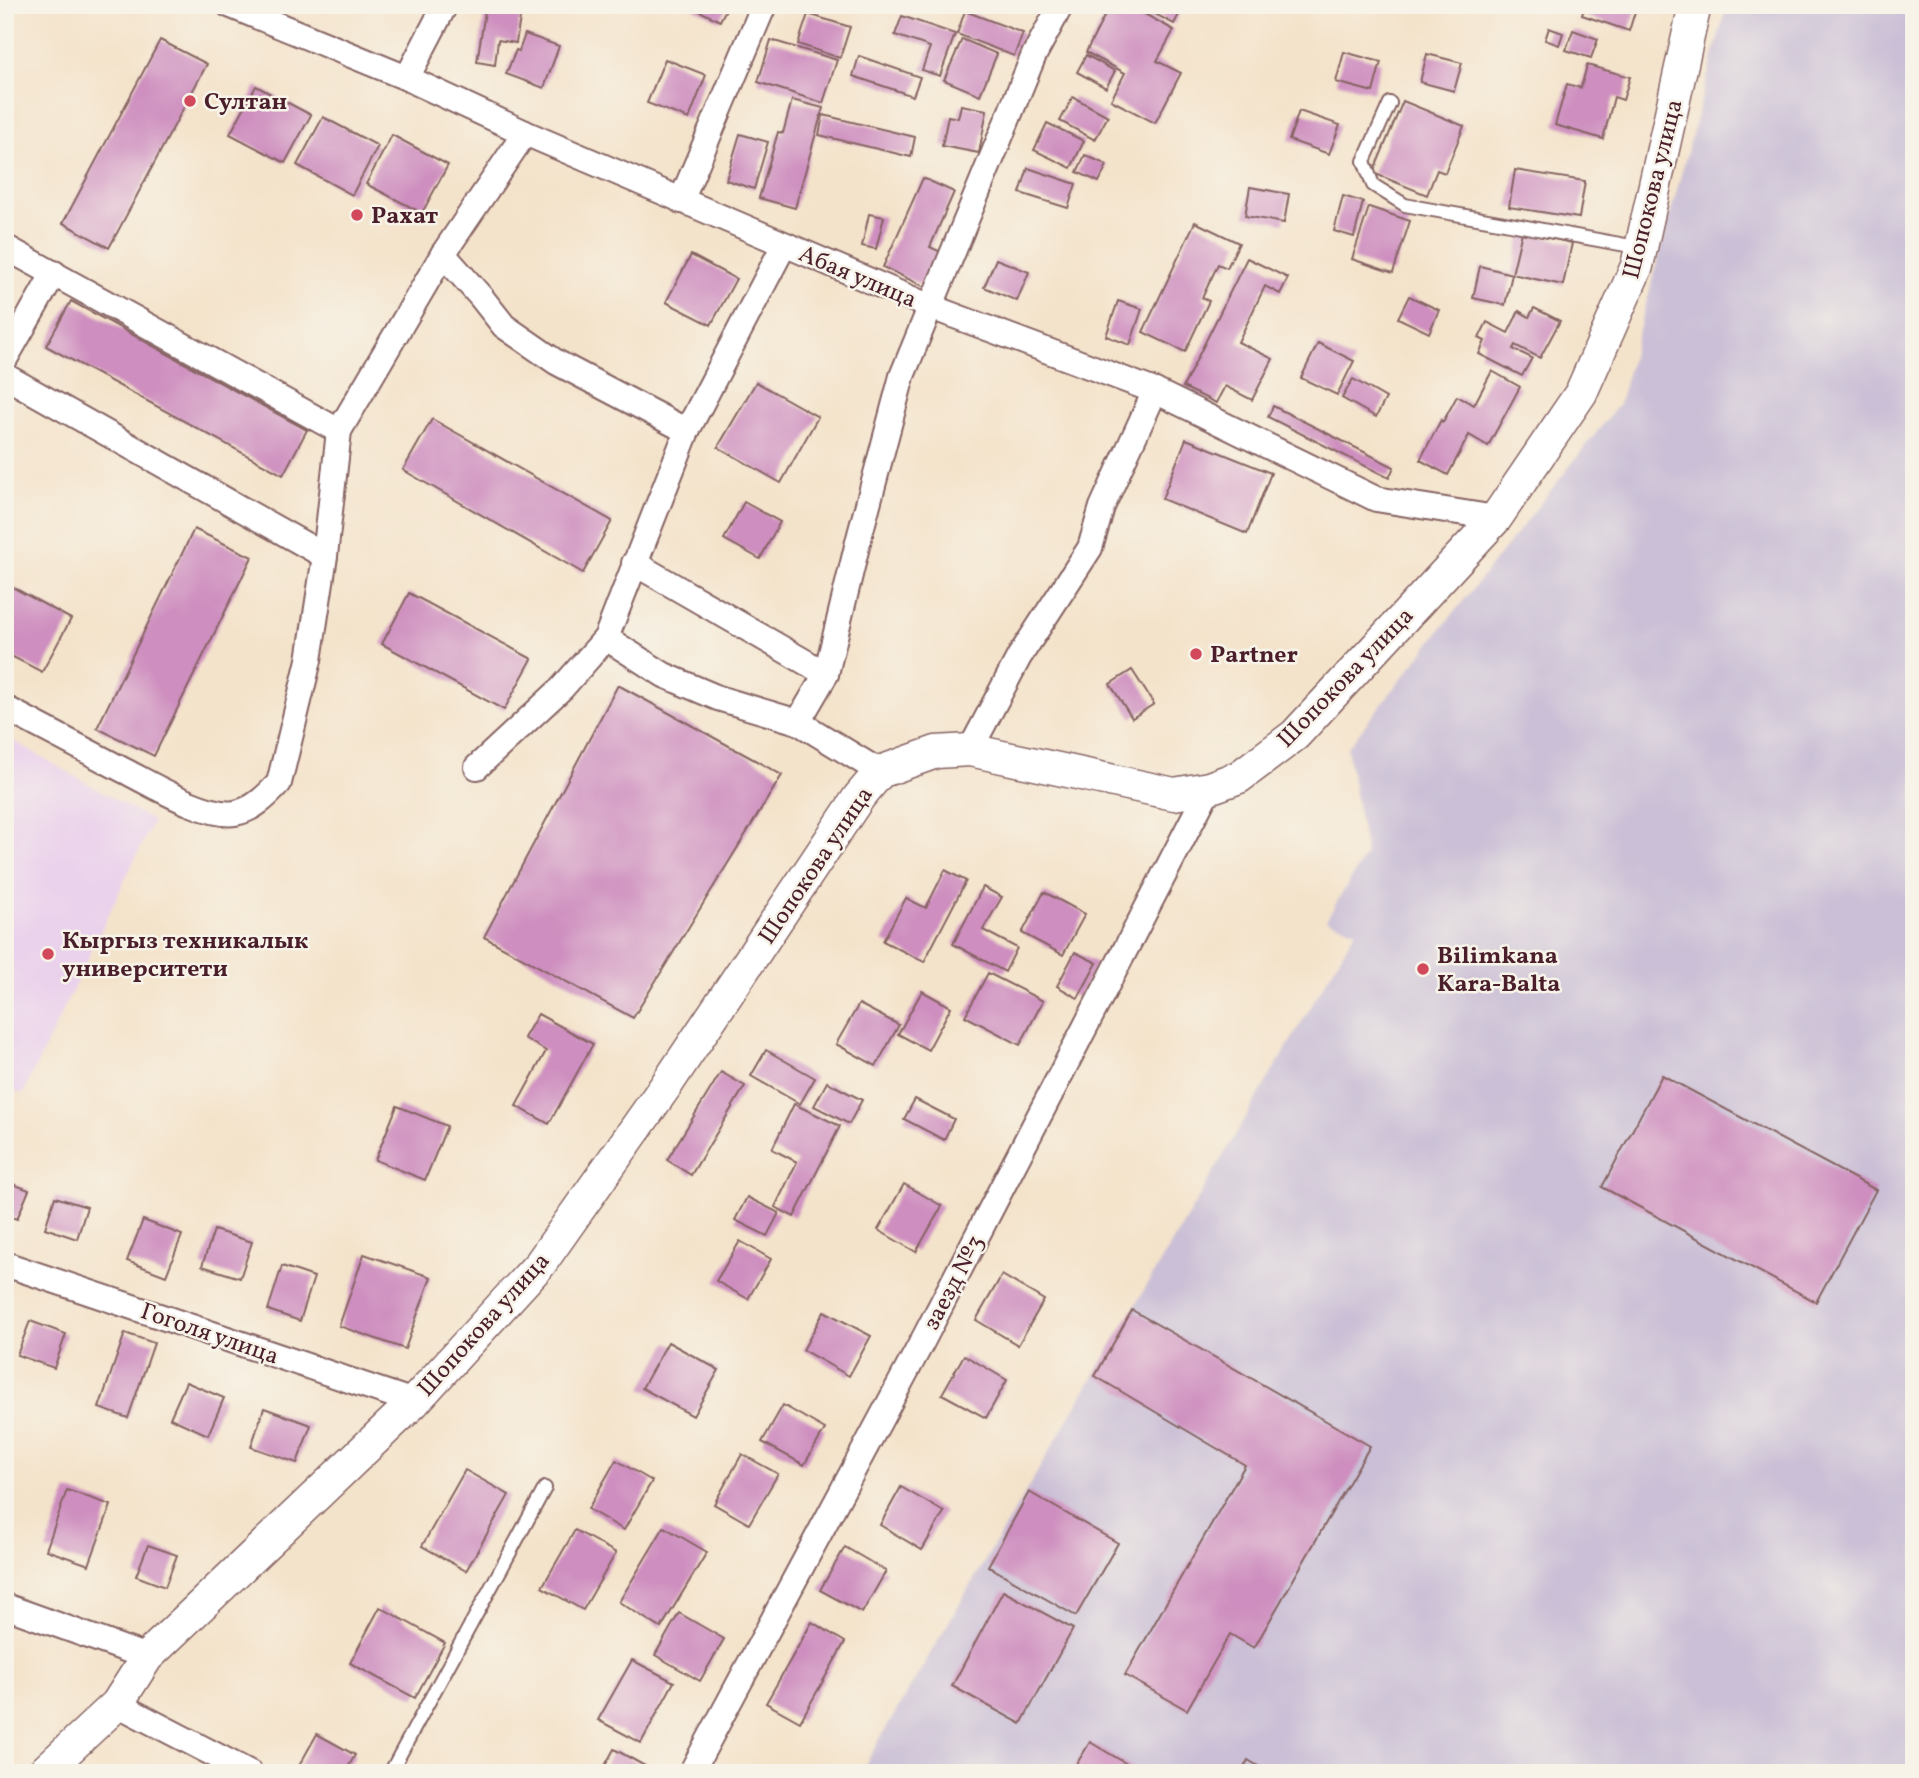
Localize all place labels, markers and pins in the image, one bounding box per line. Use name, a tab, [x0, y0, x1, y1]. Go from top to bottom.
place label: Султан	[204, 86, 287, 120]
marker: Султан	[182, 93, 198, 109]
place label: Рахат	[371, 200, 438, 234]
marker: Рахат	[349, 207, 365, 223]
place label: Partner	[1210, 639, 1298, 673]
marker: Partner	[1188, 646, 1204, 662]
place label: Кыргыз техникалык университети	[62, 925, 308, 987]
place label: Bilimkana Kara-Balta	[1437, 940, 1560, 1002]
marker: Кыргыз техникалык университети	[40, 946, 56, 962]
marker: Bilimkana Kara-Balta	[1415, 961, 1431, 977]

